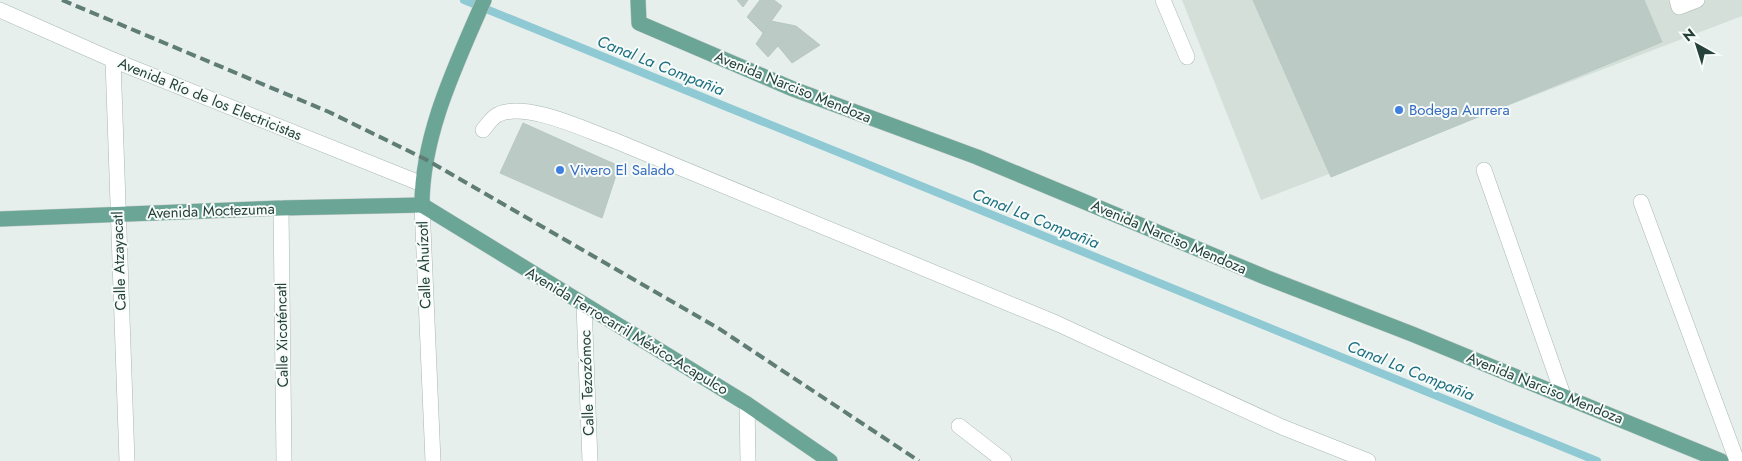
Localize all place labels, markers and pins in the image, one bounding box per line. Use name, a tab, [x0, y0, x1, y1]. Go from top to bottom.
place label: Bodega Aurrera	[1409, 99, 1510, 121]
marker: Bodega Aurrera	[1393, 104, 1405, 116]
place label: Vivero El Salado	[570, 159, 675, 181]
marker: Vivero El Salado	[554, 164, 566, 176]

